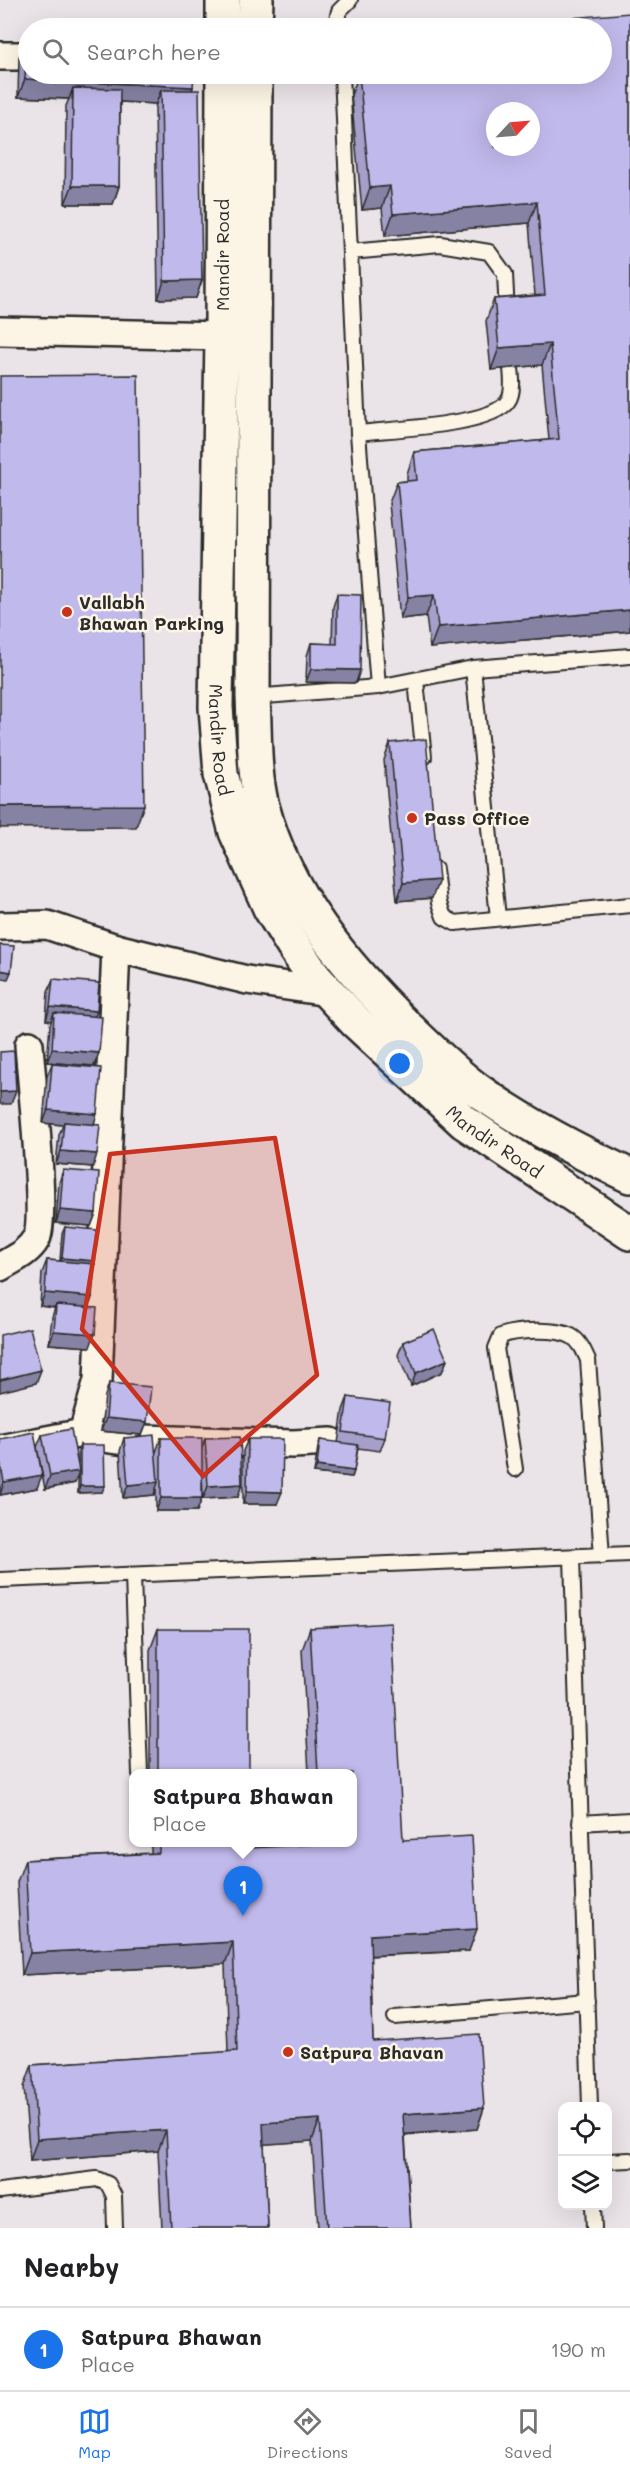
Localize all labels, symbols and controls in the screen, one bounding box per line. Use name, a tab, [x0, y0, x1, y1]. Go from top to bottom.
search box	[18, 18, 612, 84]
icon: search	[39, 35, 72, 68]
text: Search here	[87, 37, 221, 66]
north arrow	[486, 102, 540, 156]
street label: Mandir Road	[210, 199, 234, 311]
place label: Vallabh Bhawan Parking	[79, 590, 224, 635]
marker: Vallabh Bhawan Parking	[60, 605, 74, 619]
street label: Mandir Road	[204, 684, 238, 798]
place label: Pass Office	[424, 806, 530, 830]
marker: Pass Office	[405, 811, 419, 825]
your location	[385, 1049, 414, 1078]
street label: Mandir Road	[441, 1100, 547, 1183]
popup	[129, 1769, 357, 1847]
text: Satpura Bhawan	[153, 1781, 333, 1810]
text: Place	[153, 1810, 207, 1836]
pin: 1	[224, 1866, 262, 1916]
place label: Satpura Bhavan	[300, 2040, 444, 2064]
marker: Satpura Bhavan	[281, 2045, 295, 2059]
map controls	[558, 2102, 612, 2210]
button: locate	[558, 2102, 612, 2156]
button: layers	[558, 2156, 612, 2210]
text: Nearby	[24, 2250, 119, 2284]
text: Satpura Bhawan	[81, 2322, 262, 2351]
text: 1	[39, 2336, 48, 2362]
text: 190 m	[551, 2336, 606, 2362]
text: Place	[81, 2351, 135, 2377]
tab: Map	[78, 2405, 111, 2462]
tab: Directions	[267, 2405, 348, 2462]
tab: Saved	[504, 2405, 552, 2462]

